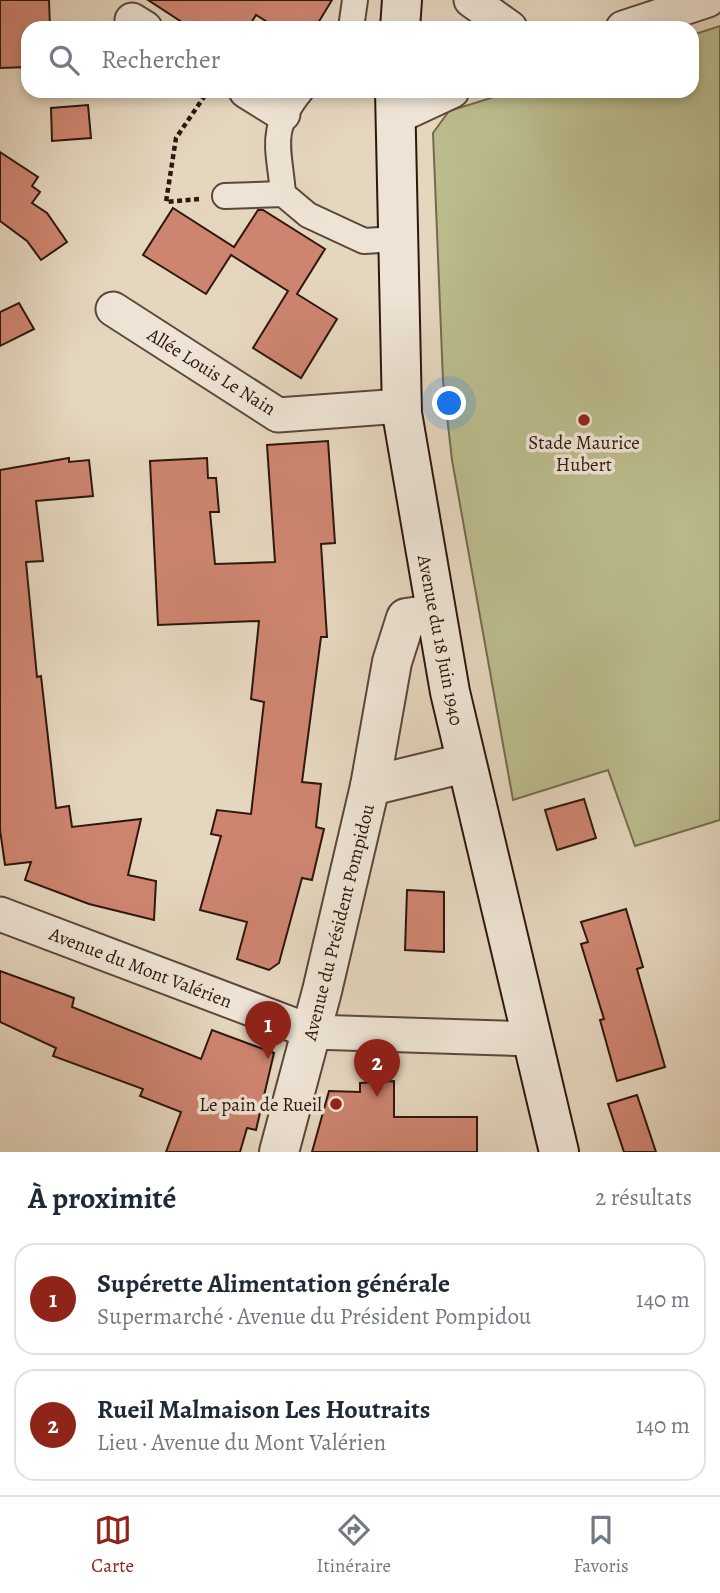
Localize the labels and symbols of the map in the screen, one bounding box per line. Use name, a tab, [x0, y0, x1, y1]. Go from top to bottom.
street label: Allée Louis Le Nain	[142, 321, 281, 422]
your location	[432, 386, 466, 420]
marker: Stade Maurice Hubert	[576, 412, 592, 428]
place label: Stade Maurice Hubert	[528, 430, 640, 478]
street label: Avenue du 18 Juin 1940	[411, 552, 469, 728]
street label: Avenue du Président Pompidou	[297, 801, 381, 1044]
street label: Avenue du Mont Valérien	[45, 921, 236, 1015]
pin: 1	[245, 1001, 291, 1059]
pin: 2	[354, 1039, 400, 1097]
place label: Le pain de Rueil	[199, 1092, 322, 1118]
marker: Le pain de Rueil	[328, 1096, 344, 1112]

